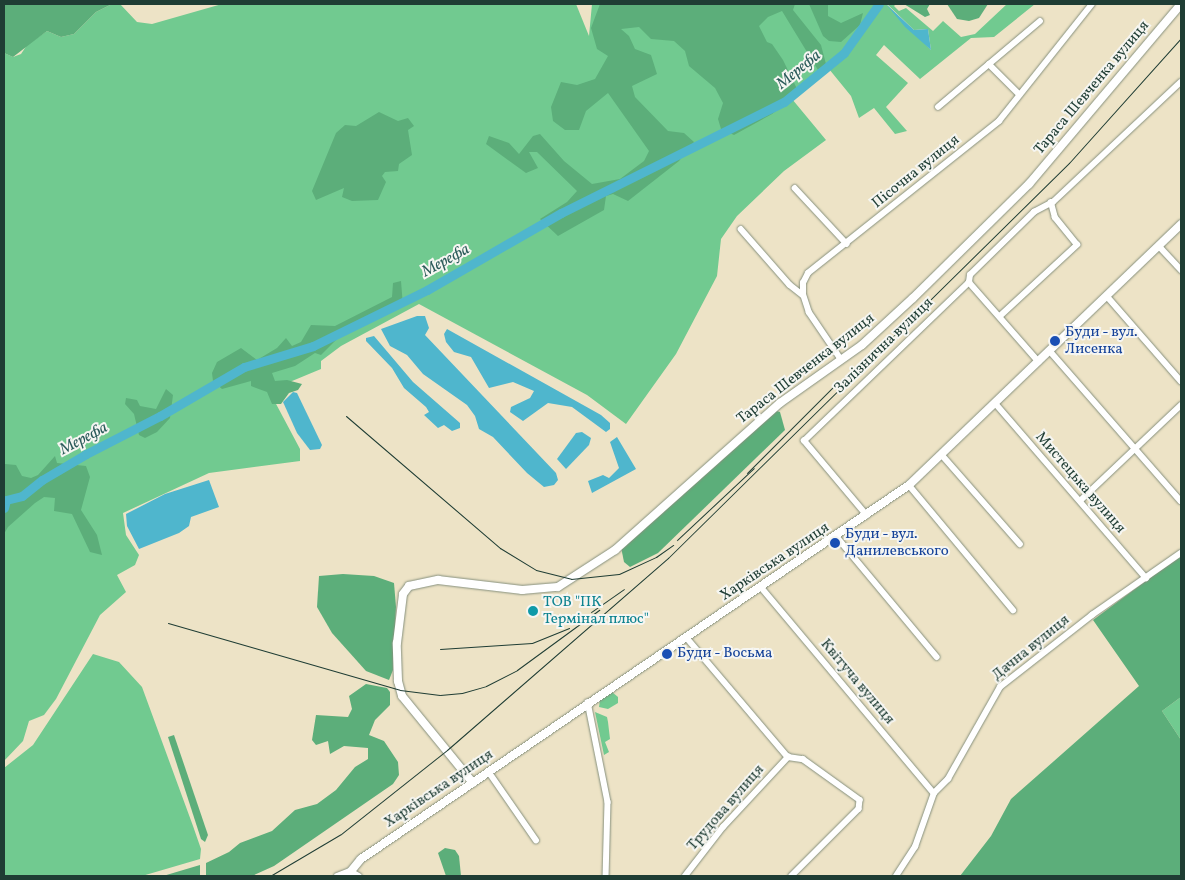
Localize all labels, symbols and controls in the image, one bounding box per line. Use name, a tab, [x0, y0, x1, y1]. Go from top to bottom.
street label: Тараса Шевченка вулиця	[1031, 17, 1153, 159]
water label: Мерефа	[773, 46, 825, 94]
street label: Пісочна вулиця	[869, 131, 963, 213]
water label: Мерефа	[419, 240, 473, 282]
street label: Залізнична вулиця	[831, 294, 937, 398]
street label: Тараса Шевченка вулиця	[734, 310, 878, 428]
place label: Буди - вул. Лисенка	[1065, 323, 1138, 358]
marker: Буди - вул. Лисенка	[1049, 335, 1061, 347]
water label: Мерефа	[57, 418, 111, 460]
street label: Мистецька вулиця	[1031, 429, 1129, 537]
street label: Харківська вулиця	[717, 519, 833, 605]
place label: Буди - вул. Данилевського	[845, 525, 949, 560]
marker: Буди - вул. Данилевського	[829, 537, 841, 549]
place label: ТОВ "ПК Термінал плюс"	[543, 593, 649, 628]
marker: ТОВ "ПК Термінал плюс"	[527, 605, 539, 617]
street label: Дачна вулиця	[989, 611, 1073, 685]
street label: Квітуча вулиця	[816, 636, 898, 728]
place label: Буди - Восьма	[677, 645, 773, 663]
marker: Буди - Восьма	[661, 648, 673, 660]
street label: Харківська вулиця	[381, 746, 497, 832]
street label: Трудова вулиця	[684, 761, 768, 855]

